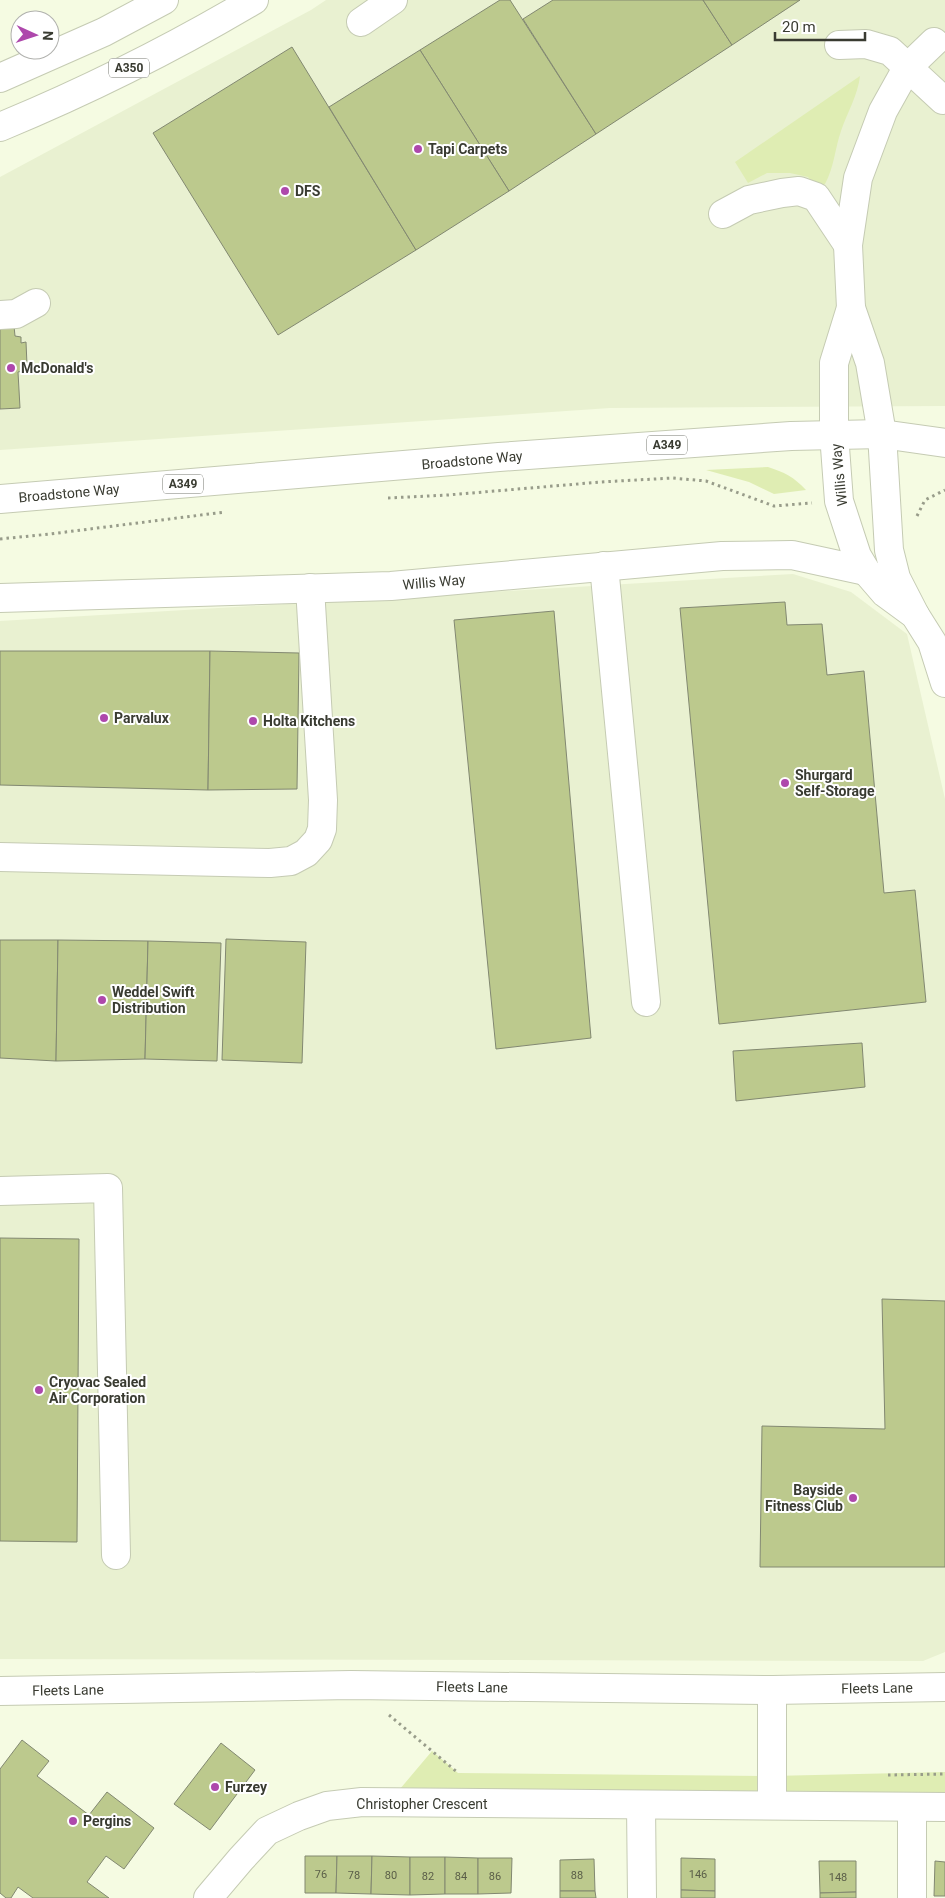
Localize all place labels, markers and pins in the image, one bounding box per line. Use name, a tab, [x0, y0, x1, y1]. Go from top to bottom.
place label: Tapi Carpets	[428, 141, 507, 157]
marker: Tapi Carpets	[412, 143, 424, 155]
place label: DFS	[295, 183, 321, 199]
marker: DFS	[279, 185, 291, 197]
place label: McDonald's	[21, 360, 93, 376]
marker: McDonald's	[5, 362, 17, 374]
place label: Parvalux	[114, 710, 170, 726]
marker: Parvalux	[98, 712, 110, 724]
place label: Holta Kitchens	[263, 713, 355, 729]
marker: Holta Kitchens	[247, 715, 259, 727]
place label: Shurgard Self-Storage	[795, 767, 875, 799]
marker: Shurgard Self-Storage	[779, 777, 791, 789]
place label: Weddel Swift Distribution	[112, 984, 195, 1016]
marker: Weddel Swift Distribution	[96, 994, 108, 1006]
place label: Cryovac Sealed Air Corporation	[49, 1374, 146, 1406]
marker: Cryovac Sealed Air Corporation	[33, 1384, 45, 1396]
place label: Bayside Fitness Club	[765, 1482, 843, 1514]
marker: Bayside Fitness Club	[847, 1492, 859, 1504]
place label: Furzey	[225, 1779, 268, 1795]
marker: Furzey	[209, 1781, 221, 1793]
place label: Pergins	[83, 1813, 131, 1829]
marker: Pergins	[67, 1815, 79, 1827]

